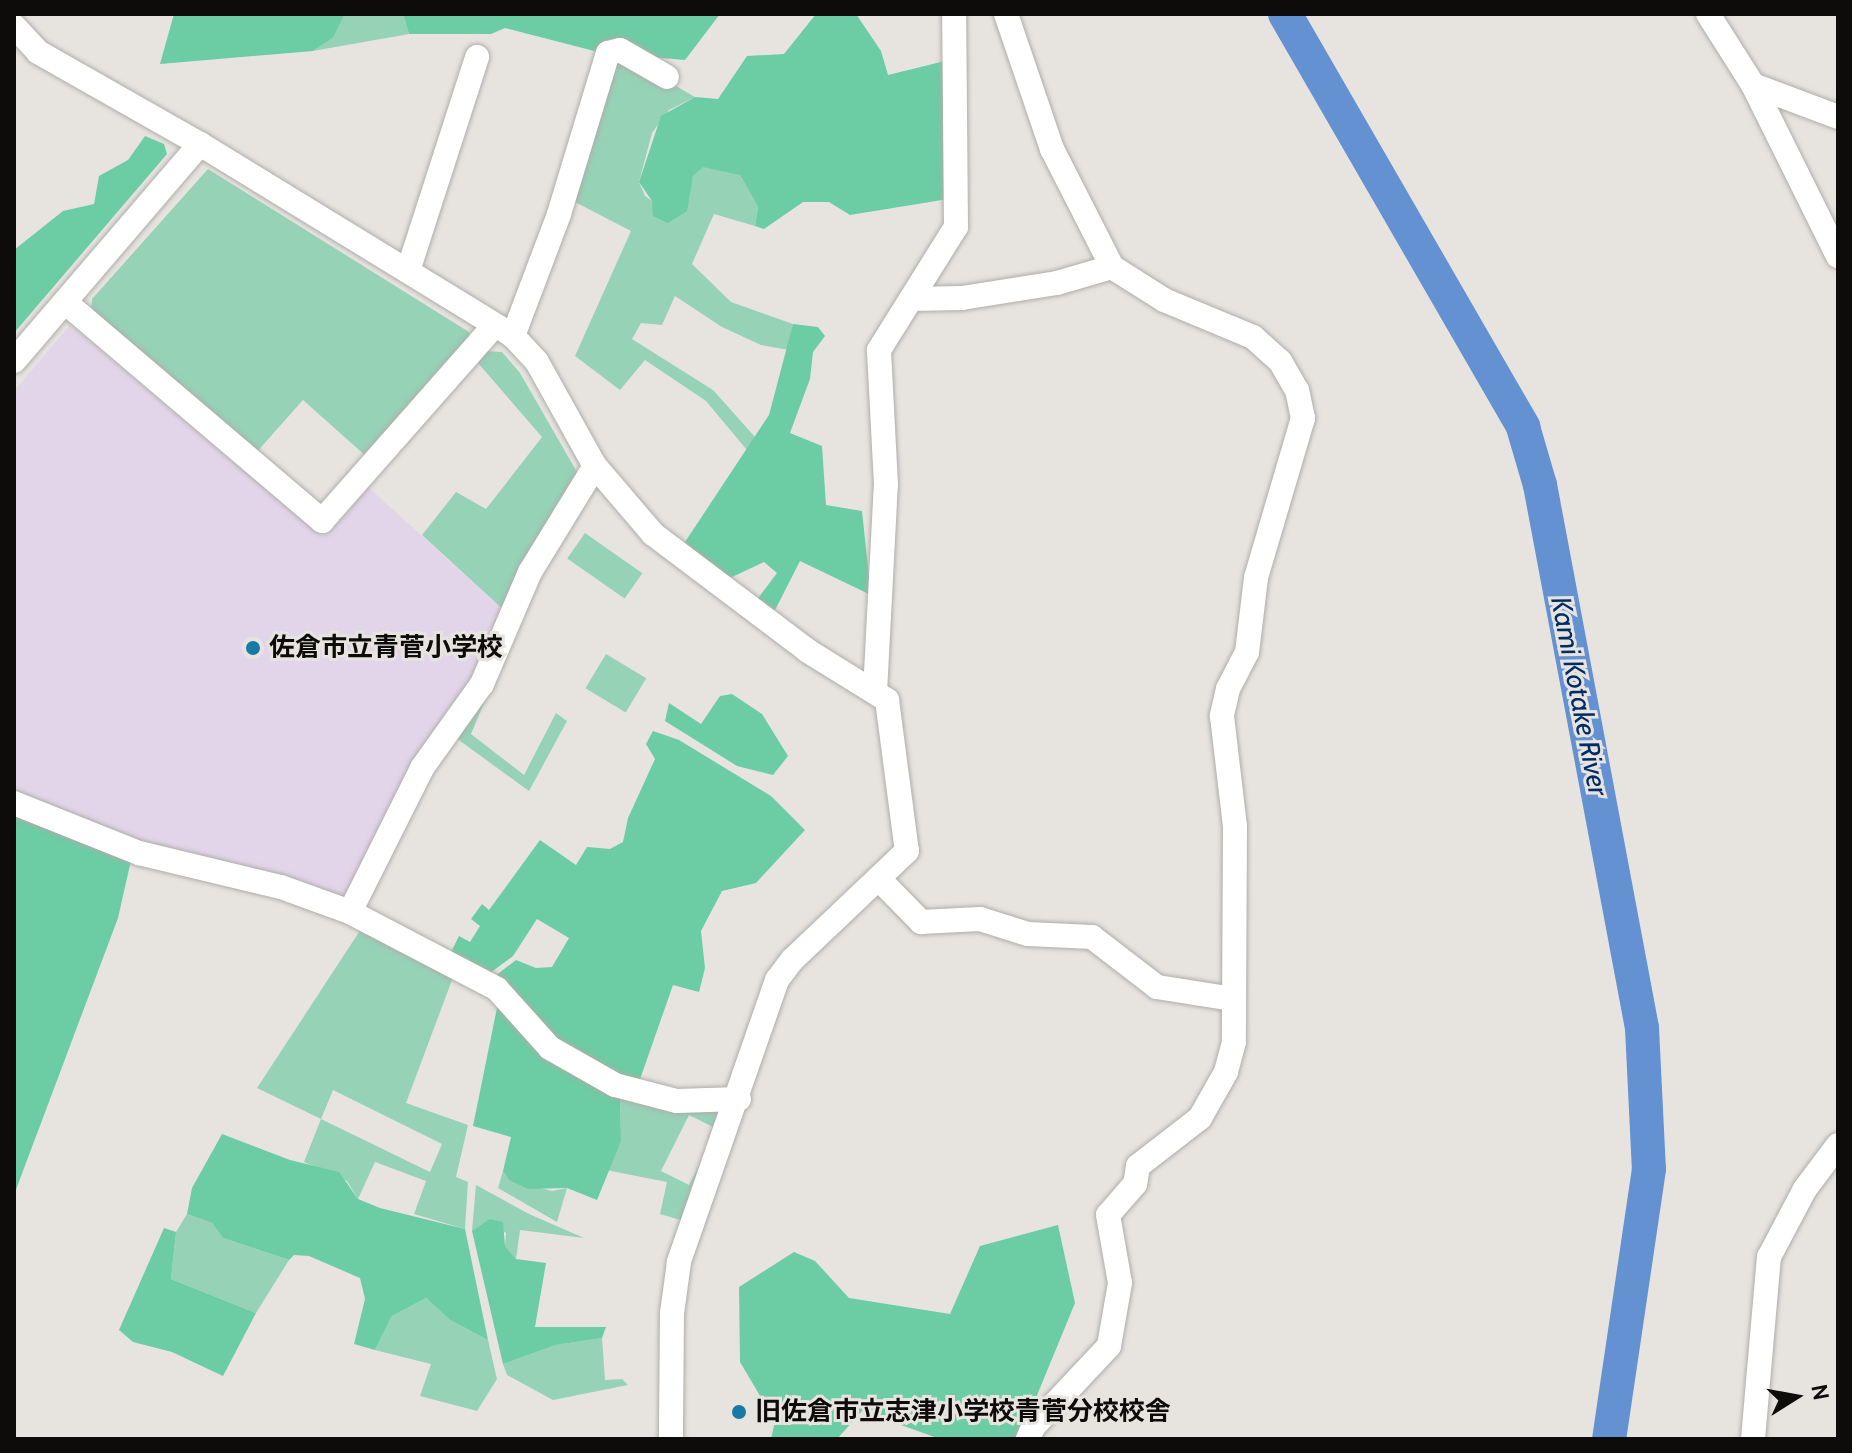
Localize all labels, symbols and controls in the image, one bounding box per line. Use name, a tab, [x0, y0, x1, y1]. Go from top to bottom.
water label: Kami Kotake River	[1544, 594, 1616, 798]
place label: 佐倉市立青菅小学校	[269, 632, 503, 664]
marker: 佐倉市立青菅小学校	[244, 639, 262, 657]
north arrow	[1756, 1357, 1836, 1437]
text: N	[1805, 1382, 1835, 1403]
place label: 旧佐倉市立志津小学校青菅分校校舎	[755, 1396, 1171, 1428]
marker: 旧佐倉市立志津小学校青菅分校校舎	[730, 1403, 748, 1421]

